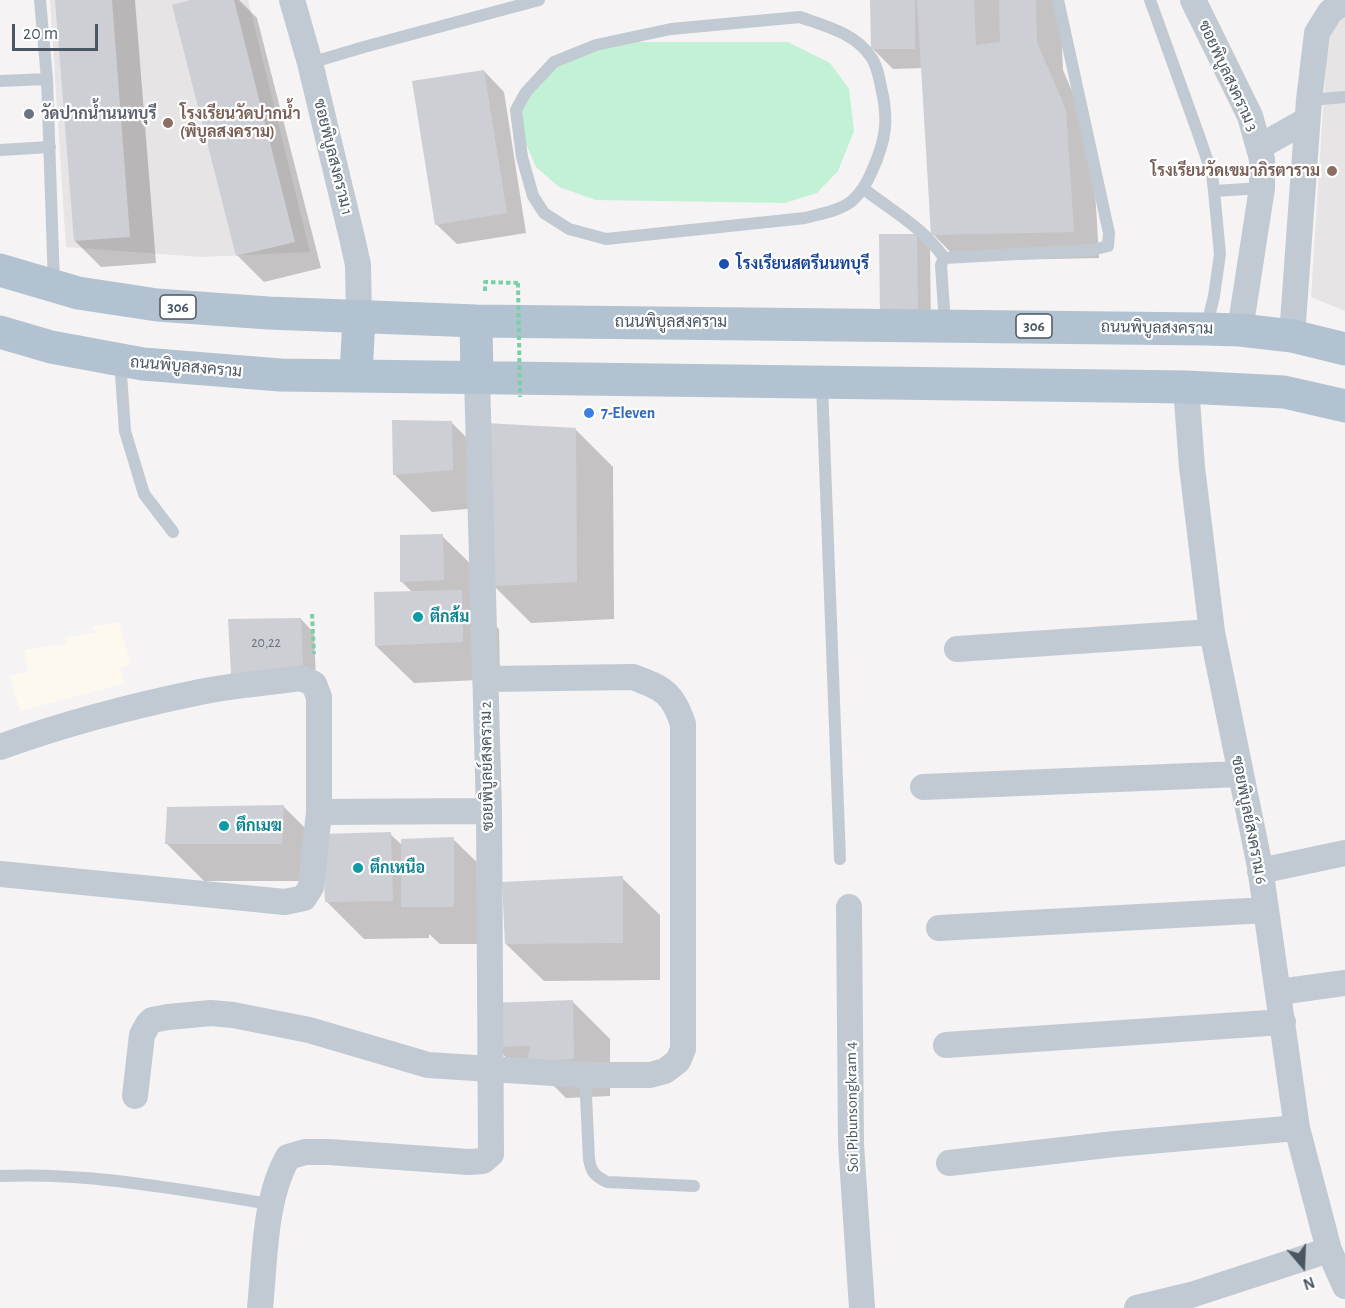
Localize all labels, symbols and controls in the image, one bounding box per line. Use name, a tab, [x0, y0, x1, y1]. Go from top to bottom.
scale bar	[15, 12, 100, 50]
street label: ซอยพิบูลสงคราม 3	[1194, 17, 1262, 135]
text: 20 m	[23, 25, 58, 43]
street label: ซอยพิบูลสงคราม 1	[309, 97, 357, 217]
place label: วัดปากน้ำนนทบุรี	[41, 104, 156, 124]
place label: โรงเรียนวัดปากน้ำ (พิบูลสงคราม)	[180, 104, 301, 142]
marker: วัดปากน้ำนนทบุรี	[22, 107, 36, 121]
marker: โรงเรียนวัดปากน้ำ (พิบูลสงคราม)	[161, 116, 175, 130]
place label: โรงเรียนวัดเขมาภิรตาราม	[1150, 161, 1320, 181]
marker: โรงเรียนวัดเขมาภิรตาราม	[1325, 164, 1339, 178]
place label: โรงเรียนสตรีนนทบุรี	[736, 254, 869, 274]
marker: โรงเรียนสตรีนนทบุรี	[717, 257, 731, 271]
road number: 306	[160, 295, 196, 319]
street label: ถนนพิบูลสงคราม	[615, 312, 727, 332]
road number: 306	[1016, 314, 1052, 338]
street label: ถนนพิบูลสงคราม	[1101, 317, 1213, 339]
street label: ถนนพิบูลสงคราม	[129, 353, 243, 381]
place label: 7-Eleven	[601, 403, 655, 423]
marker: 7-Eleven	[582, 406, 596, 420]
place label: ตึกส้ม	[430, 607, 469, 627]
marker: ตึกส้ม	[411, 610, 425, 624]
house number: 20,22	[251, 635, 281, 651]
street label: ซอยพิบูลย์สงคราม 2	[476, 701, 498, 831]
street label: ซอยพิบูลย์สงคราม 6	[1227, 754, 1271, 886]
place label: ตึกเมฆ	[236, 816, 282, 836]
marker: ตึกเมฆ	[217, 819, 231, 833]
place label: ตึกเหนือ	[370, 858, 425, 878]
marker: ตึกเหนือ	[351, 861, 365, 875]
street label: Soi Pibunsongkram 4	[841, 1042, 863, 1172]
north arrow	[1273, 1236, 1333, 1296]
text: N	[1301, 1274, 1317, 1292]

